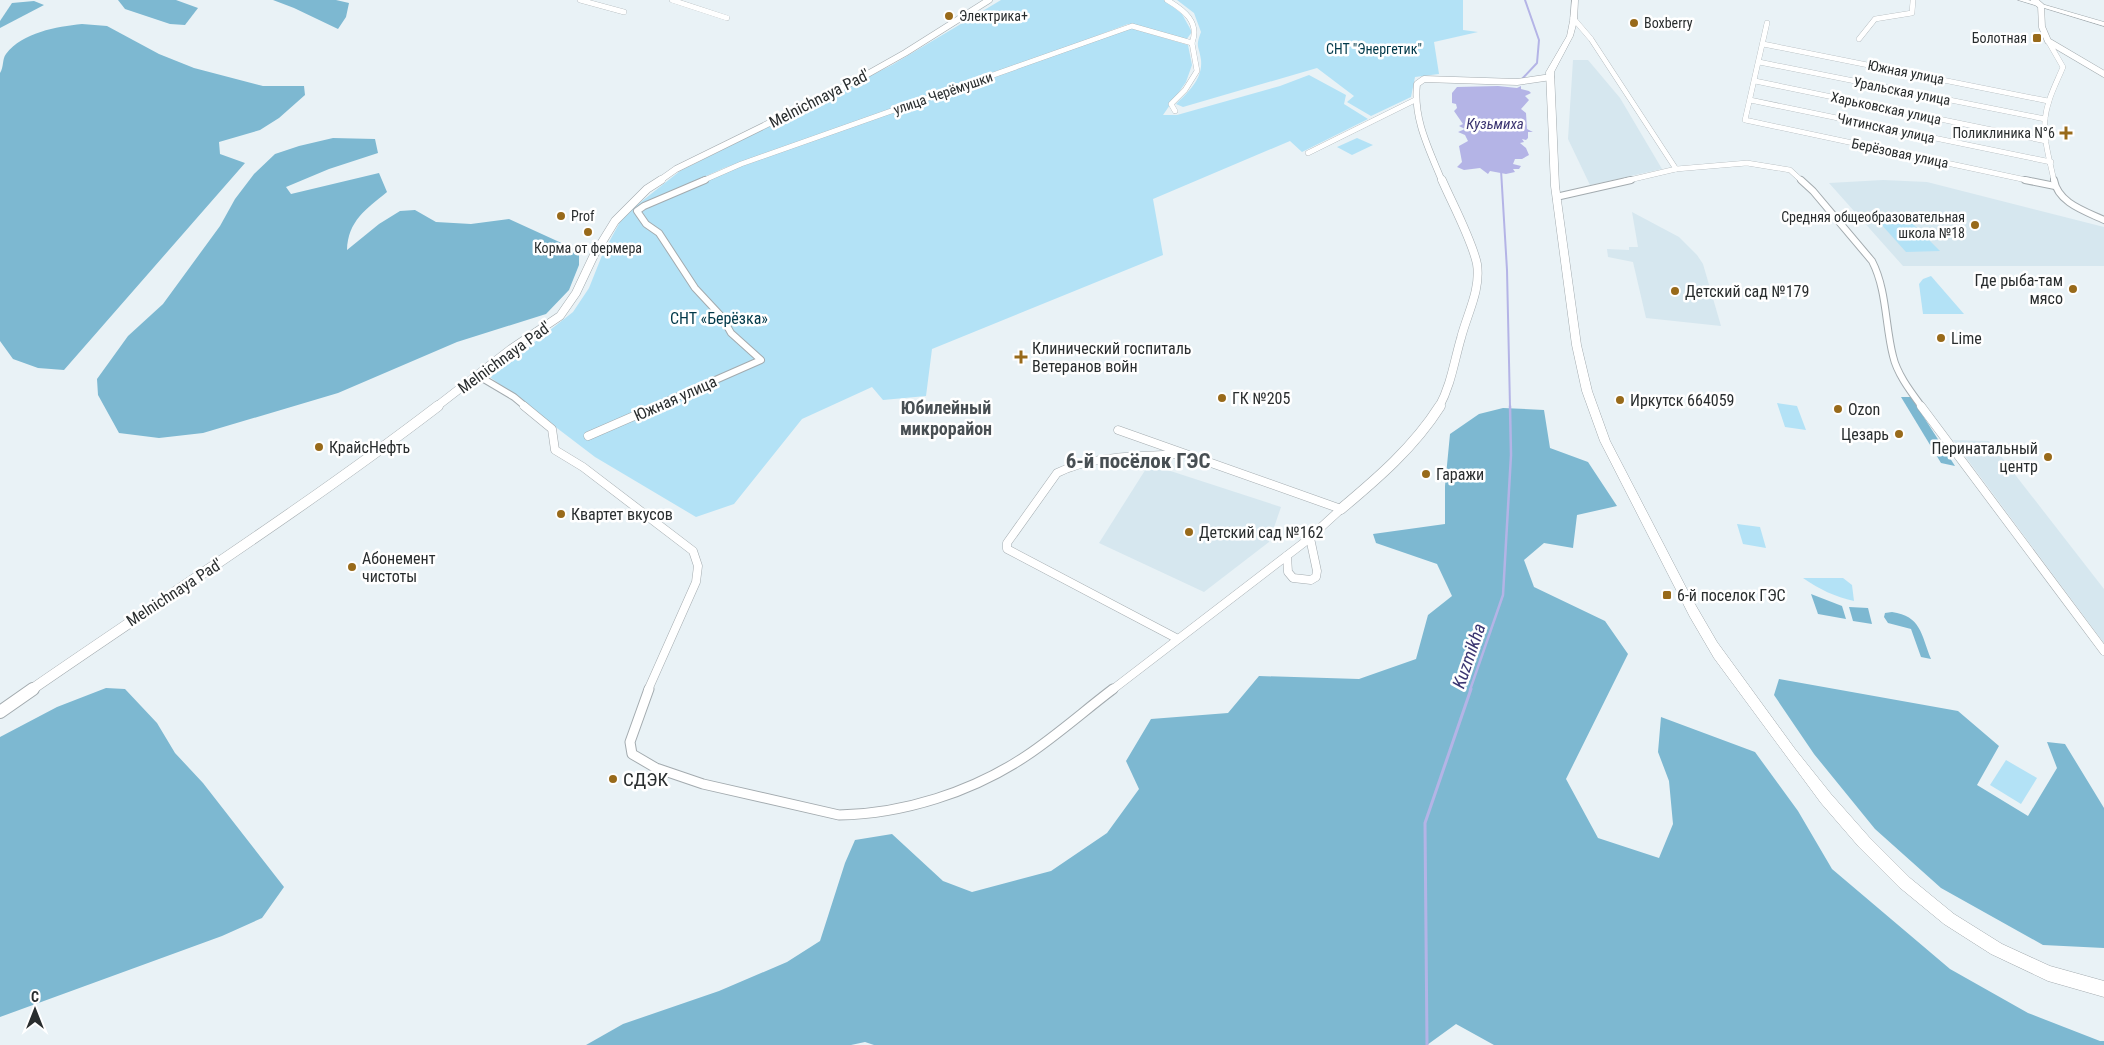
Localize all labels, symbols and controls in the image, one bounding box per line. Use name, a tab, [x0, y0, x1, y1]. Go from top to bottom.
place label: Электрика+	[959, 8, 1028, 24]
marker: Электрика+	[943, 10, 955, 22]
place label: Boxberry	[1644, 15, 1693, 31]
marker: Boxberry	[1628, 17, 1640, 29]
place label: Болотная	[1972, 30, 2027, 46]
marker: Болотная	[2031, 32, 2043, 44]
park label: СНТ "Энергетик"	[1326, 41, 1422, 57]
street label: Южная улица	[1866, 57, 1946, 87]
street label: Melnichnaya Pad'	[766, 65, 873, 132]
street label: улица Черёмушки	[891, 68, 995, 118]
street label: Уральская улица	[1852, 74, 1952, 108]
street label: Харьковская улица	[1829, 88, 1943, 128]
street label: Читинская улица	[1836, 110, 1936, 146]
water label: Кузьмиха	[1466, 115, 1524, 133]
place label: Поликлиника N°6	[1952, 125, 2055, 141]
marker: Поликлиника N°6	[2059, 126, 2073, 140]
street label: Берёзовая улица	[1850, 135, 1950, 171]
place label: Prof	[571, 208, 595, 224]
place label: Средняя общеобразовательная школа №18	[1781, 209, 1965, 241]
marker: Prof	[555, 210, 567, 222]
marker: Средняя общеобразовательная школа №18	[1969, 219, 1981, 231]
marker: Корма от фермера	[582, 226, 594, 238]
place label: Корма от фермера	[534, 240, 642, 256]
place label: Где рыба-там мясо	[1975, 271, 2063, 308]
place label: Детский сад №179	[1685, 282, 1809, 301]
marker: Где рыба-там мясо	[2067, 283, 2079, 295]
marker: Детский сад №179	[1669, 285, 1681, 297]
park label: СНТ «Берёзка»	[670, 309, 768, 328]
street label: Melnichnaya Pad'	[454, 317, 554, 397]
place label: Lime	[1951, 329, 1982, 348]
marker: Lime	[1935, 332, 1947, 344]
place label: Клинический госпиталь Ветеранов войн	[1032, 339, 1191, 376]
marker: Клинический госпиталь Ветеранов войн	[1014, 350, 1028, 364]
street label: Южная улица	[631, 372, 720, 425]
place label: ГК №205	[1232, 389, 1290, 408]
place label: Иркутск 664059	[1630, 391, 1734, 410]
marker: ГК №205	[1216, 392, 1228, 404]
marker: Иркутск 664059	[1614, 394, 1626, 406]
district label: Юбилейный микрорайон	[900, 397, 992, 439]
place label: Ozon	[1848, 400, 1880, 419]
marker: Ozon	[1832, 403, 1844, 415]
place label: Цезарь	[1841, 425, 1889, 444]
marker: Цезарь	[1893, 428, 1905, 440]
place label: КрайсНефть	[329, 438, 410, 457]
place label: Перинатальный центр	[1932, 439, 2038, 476]
marker: КрайсНефть	[313, 441, 325, 453]
district label: 6-й посёлок ГЭС	[1066, 449, 1210, 473]
marker: Перинатальный центр	[2042, 451, 2054, 463]
place label: Гаражи	[1436, 465, 1484, 484]
marker: Гаражи	[1420, 468, 1432, 480]
place label: Квартет вкусов	[571, 505, 673, 524]
marker: Квартет вкусов	[555, 508, 567, 520]
place label: Детский сад №162	[1199, 523, 1323, 542]
marker: Детский сад №162	[1183, 526, 1195, 538]
place label: Абонемент чистоты	[362, 549, 436, 586]
street label: Melnichnaya Pad'	[123, 554, 226, 630]
marker: Абонемент чистоты	[346, 561, 358, 573]
place label: 6-й поселок ГЭС	[1677, 586, 1786, 605]
marker: 6-й поселок ГЭС	[1661, 589, 1673, 601]
water label: Kuzmikha	[1448, 621, 1489, 691]
place label: СДЭК	[623, 768, 669, 791]
marker: СДЭК	[607, 773, 619, 785]
north arrow	[10, 985, 60, 1035]
text: С	[31, 989, 39, 1005]

